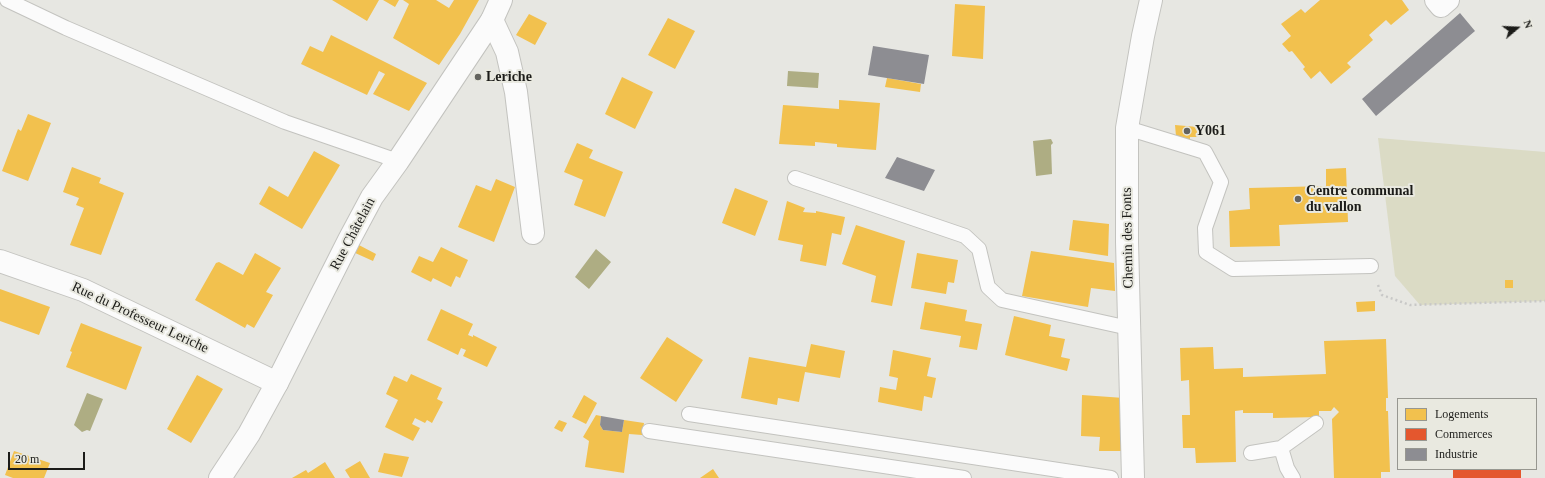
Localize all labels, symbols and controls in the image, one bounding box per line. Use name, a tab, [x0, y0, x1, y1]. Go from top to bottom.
north arrow	[1497, 8, 1537, 48]
text: N	[1521, 18, 1535, 30]
place label: Leriche	[486, 69, 532, 85]
marker: Leriche	[473, 72, 483, 82]
place label: Y061	[1195, 123, 1226, 139]
marker: Y061	[1182, 126, 1192, 136]
place label: Centre communal du vallon	[1306, 183, 1413, 216]
street label: Chemin des Fonts	[1119, 187, 1137, 289]
marker: Centre communal du vallon	[1293, 194, 1303, 204]
street label: Rue Châtelain	[327, 195, 379, 273]
street label: Rue du Professeur Leriche	[69, 279, 211, 357]
legend	[1397, 398, 1537, 470]
text: Logements	[1435, 407, 1488, 421]
text: Commerces	[1435, 427, 1492, 441]
scale bar	[10, 444, 87, 470]
text: Industrie	[1435, 447, 1478, 461]
text: 20 m	[15, 452, 39, 466]

